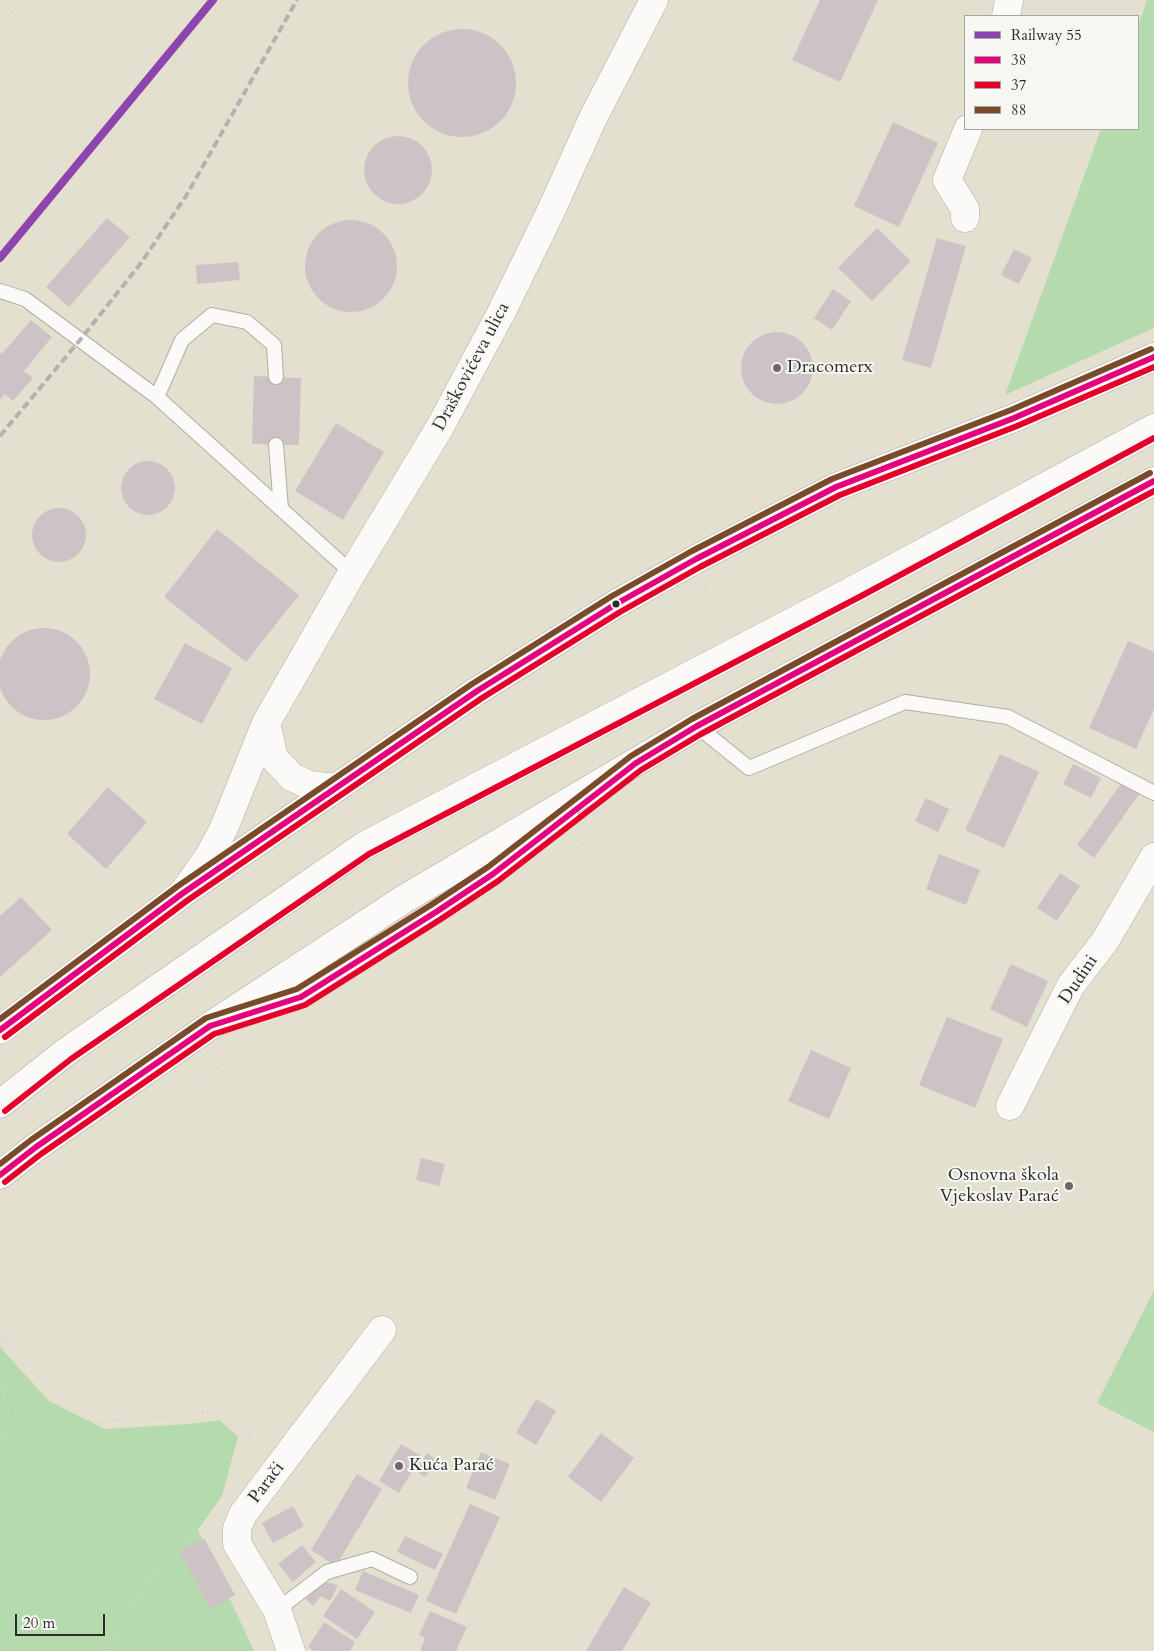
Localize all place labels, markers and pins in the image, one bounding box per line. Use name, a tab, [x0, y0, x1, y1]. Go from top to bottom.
place label: Dracomerx	[787, 357, 873, 379]
marker: Dracomerx	[771, 362, 783, 374]
unlabelled marker	[611, 599, 621, 609]
place label: Osnovna škola Vjekoslav Parać	[940, 1165, 1059, 1208]
marker: Osnovna škola Vjekoslav Parać	[1063, 1180, 1075, 1192]
place label: Kuća Parać	[409, 1455, 494, 1477]
marker: Kuća Parać	[393, 1460, 405, 1472]

